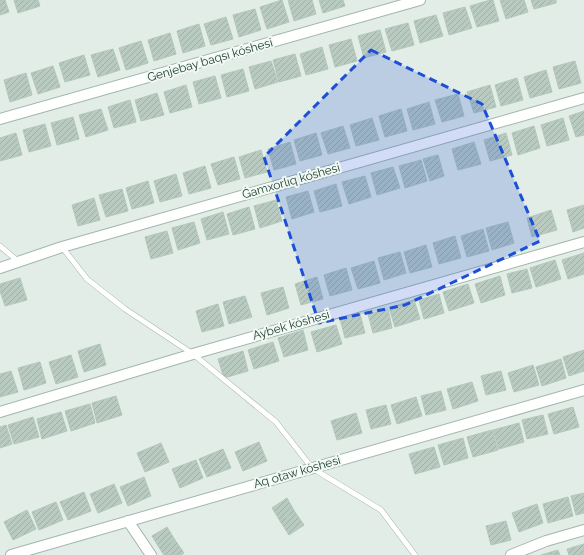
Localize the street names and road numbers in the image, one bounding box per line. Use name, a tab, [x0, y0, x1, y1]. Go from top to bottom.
street label: Genjebay baqsı kóshesi	[146, 35, 274, 85]
street label: Ǵamxorlıq kóshesi	[240, 160, 342, 202]
street label: Aybek kóshesi	[251, 307, 331, 343]
street label: Aq otaw kóshesi	[252, 453, 342, 491]

